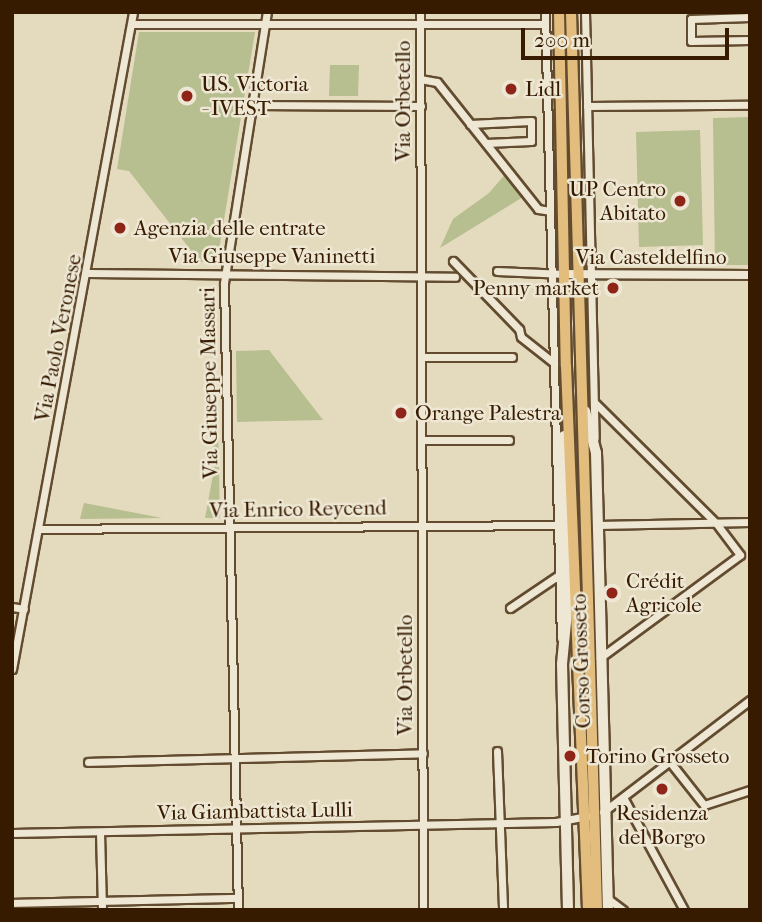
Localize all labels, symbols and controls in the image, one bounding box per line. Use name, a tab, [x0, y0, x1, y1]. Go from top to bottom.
scale bar	[524, 14, 732, 58]
text: 200 m	[534, 28, 590, 52]
street label: Via Orbetello	[390, 41, 416, 161]
place label: US. Victoria - IVEST	[201, 71, 308, 121]
place label: Lidl	[525, 76, 561, 102]
marker: Lidl	[503, 81, 519, 97]
marker: US. Victoria - IVEST	[179, 88, 195, 104]
place label: UP Centro Abitato	[569, 176, 666, 226]
marker: UP Centro Abitato	[672, 193, 688, 209]
place label: Agenzia delle entrate	[134, 215, 326, 241]
marker: Agenzia delle entrate	[112, 220, 128, 236]
street label: Via Giuseppe Vaninetti	[169, 243, 375, 269]
street label: Via Casteldelfino	[575, 244, 727, 270]
street label: Via Paolo Veronese	[29, 252, 87, 424]
place label: Penny market	[473, 275, 599, 301]
marker: Penny market	[605, 280, 621, 296]
street label: Via Giuseppe Massari	[195, 287, 223, 479]
place label: Orange Palestra	[415, 400, 561, 426]
marker: Orange Palestra	[393, 405, 409, 421]
street label: Via Enrico Reycend	[209, 495, 387, 523]
place label: Crédit Agricole	[626, 568, 702, 618]
marker: Crédit Agricole	[604, 585, 620, 601]
street label: Corso Grosseto	[566, 593, 596, 729]
street label: Via Orbetello	[392, 615, 418, 735]
place label: Torino Grosseto	[586, 743, 729, 769]
marker: Torino Grosseto	[560, 746, 580, 766]
marker: Residenza del Borgo	[654, 781, 670, 797]
street label: Via Giambattista Lulli	[157, 797, 353, 825]
place label: Residenza del Borgo	[616, 800, 708, 850]

